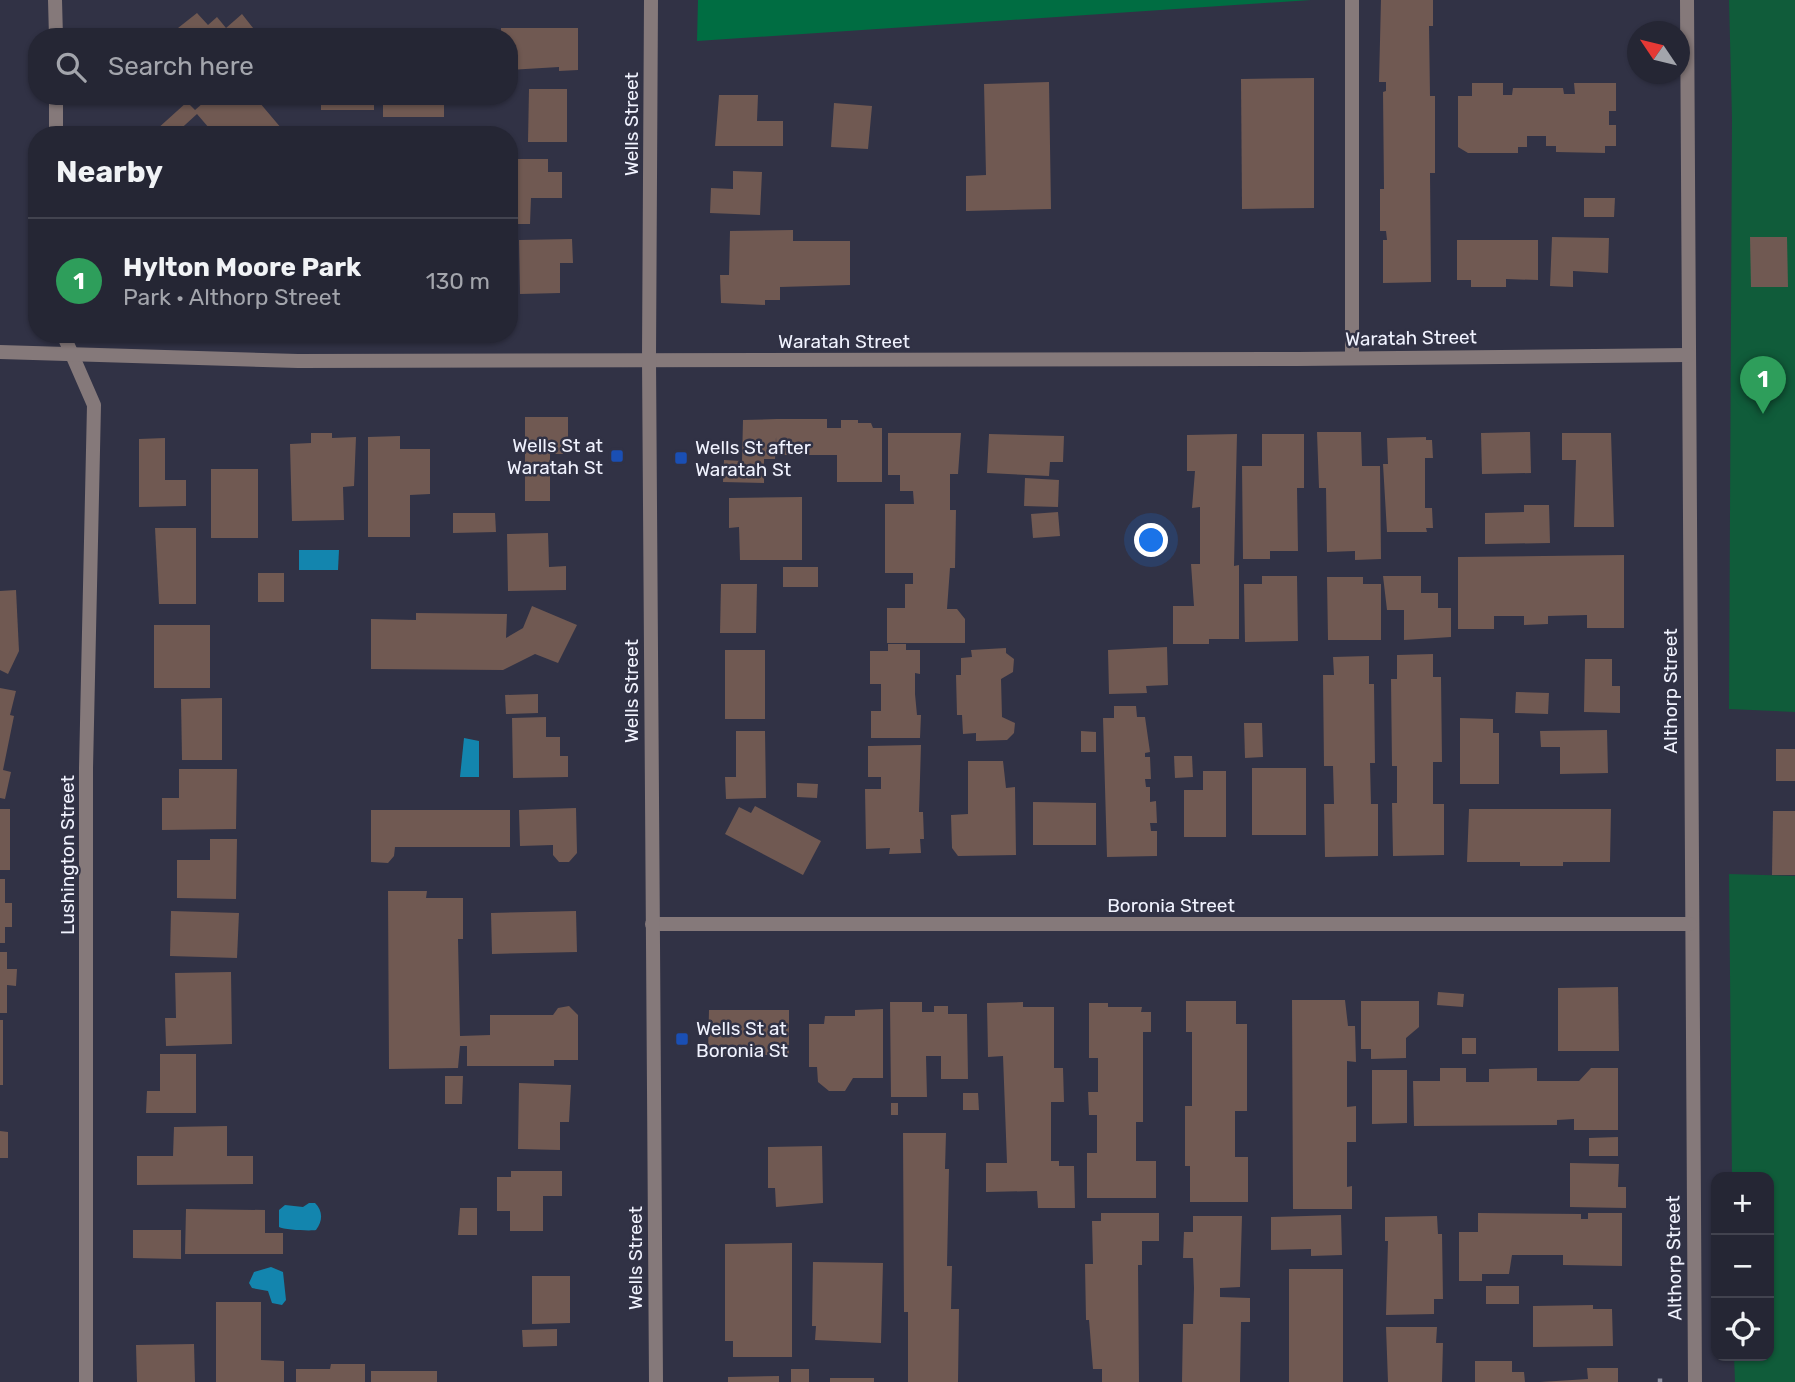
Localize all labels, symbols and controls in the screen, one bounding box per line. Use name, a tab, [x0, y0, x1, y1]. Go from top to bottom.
north arrow	[1627, 21, 1690, 84]
search box	[28, 28, 518, 105]
icon: search	[52, 48, 90, 86]
text: Search here	[108, 51, 254, 82]
street label: Wells Street	[620, 71, 643, 176]
text: Nearby	[56, 154, 163, 190]
text: Hylton Moore Park	[123, 252, 361, 283]
text: 1	[73, 267, 85, 295]
text: 130 m	[426, 267, 490, 295]
text: Park · Althorp Street	[123, 283, 341, 311]
street label: Waratah Street	[1345, 325, 1478, 351]
street label: Waratah Street	[778, 330, 910, 353]
pin: 1	[1740, 356, 1786, 414]
place label: Wells St at Waratah St	[507, 434, 604, 479]
place label: Wells St after Waratah St	[695, 436, 812, 481]
marker: Wells St at Waratah St	[609, 448, 625, 464]
marker: Wells St after Waratah St	[673, 450, 689, 466]
your location	[1134, 523, 1168, 557]
street label: Althorp Street	[1659, 628, 1682, 754]
street label: Wells Street	[620, 638, 643, 743]
street label: Lushington Street	[56, 774, 79, 935]
street label: Boronia Street	[1107, 894, 1235, 917]
place label: Wells St at Boronia St	[696, 1017, 789, 1062]
marker: Wells St at Boronia St	[674, 1031, 690, 1047]
map controls	[1711, 1172, 1774, 1361]
button: +	[1711, 1172, 1774, 1235]
street label: Althorp Street	[1661, 1195, 1687, 1321]
street label: Wells Street	[624, 1205, 647, 1310]
button: −	[1711, 1235, 1774, 1298]
button: locate	[1711, 1298, 1774, 1361]

